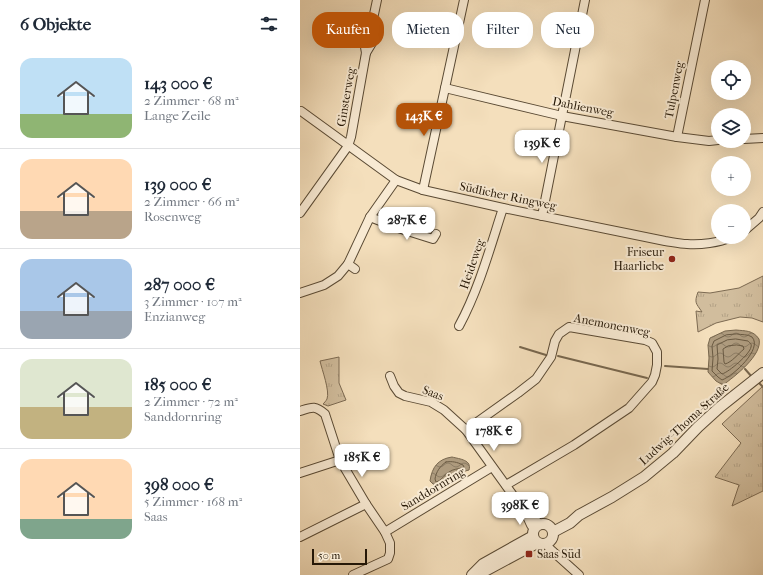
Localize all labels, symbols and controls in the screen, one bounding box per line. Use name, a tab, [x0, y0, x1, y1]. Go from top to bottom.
chip: Kaufen	[312, 12, 384, 48]
chip: Mieten	[392, 12, 464, 48]
chip: Filter	[472, 12, 533, 48]
chip: Neu	[541, 12, 594, 48]
icon: filters	[258, 13, 280, 35]
text: 6 Objekte	[20, 14, 91, 34]
street label: Tulpenweg	[662, 60, 687, 120]
map controls	[711, 60, 751, 244]
button: locate	[711, 60, 751, 100]
street label: Ginsterweg	[334, 66, 358, 128]
text: 143 000 €	[144, 73, 213, 93]
icon: home	[52, 74, 100, 122]
text: 2 Zimmer · 68 m²	[144, 93, 239, 108]
street label: Dahlienweg	[551, 94, 615, 120]
pin: 143K €	[391, 103, 457, 137]
text: Lange Zeile	[144, 108, 211, 123]
text: 143K €	[405, 108, 443, 123]
button: layers	[711, 108, 751, 148]
pin: 139K €	[509, 130, 575, 164]
text: 139K €	[524, 135, 560, 150]
button: +	[711, 156, 751, 196]
text: 139 000 €	[144, 174, 212, 194]
icon: home	[52, 175, 100, 223]
street label: Südlicher Ringweg	[458, 179, 558, 213]
text: 2 Zimmer · 66 m²	[144, 194, 239, 209]
button: −	[711, 204, 751, 244]
pin: 287K €	[374, 207, 440, 241]
text: Rosenweg	[144, 209, 201, 224]
text: 287K €	[387, 212, 427, 227]
street label: Heideweg	[457, 237, 487, 291]
place label: Friseur Haarliebe	[613, 245, 665, 273]
marker: Friseur Haarliebe	[667, 254, 677, 264]
text: 287 000 €	[144, 274, 215, 294]
icon: home	[52, 275, 100, 323]
text: 3 Zimmer · 107 m²	[144, 294, 242, 309]
text: Enzianweg	[144, 309, 205, 324]
street label: Anemonenweg	[572, 311, 652, 339]
text: 185 000 €	[144, 374, 212, 394]
icon: home	[52, 375, 100, 423]
street label: Ludwig-Thoma-Straße	[636, 380, 732, 468]
street label: Saas	[420, 382, 446, 404]
text: 2 Zimmer · 72 m²	[144, 394, 238, 409]
text: Sanddornring	[144, 409, 222, 424]
pin: 178K €	[461, 418, 527, 452]
text: 178K €	[475, 423, 513, 438]
pin: 185K €	[329, 444, 395, 478]
text: 185K €	[344, 449, 380, 464]
street label: Sanddornring	[399, 464, 468, 513]
text: 398 000 €	[144, 474, 214, 494]
icon: home	[52, 475, 100, 523]
pin: 398K €	[487, 492, 553, 526]
text: 5 Zimmer · 168 m²	[144, 494, 242, 509]
text: 398K €	[501, 497, 539, 512]
text: Saas	[144, 509, 168, 524]
scale bar	[312, 547, 367, 566]
place label: Saas Süd	[537, 547, 581, 561]
text: 50 m	[318, 549, 340, 562]
marker: Saas Süd	[524, 549, 534, 559]

